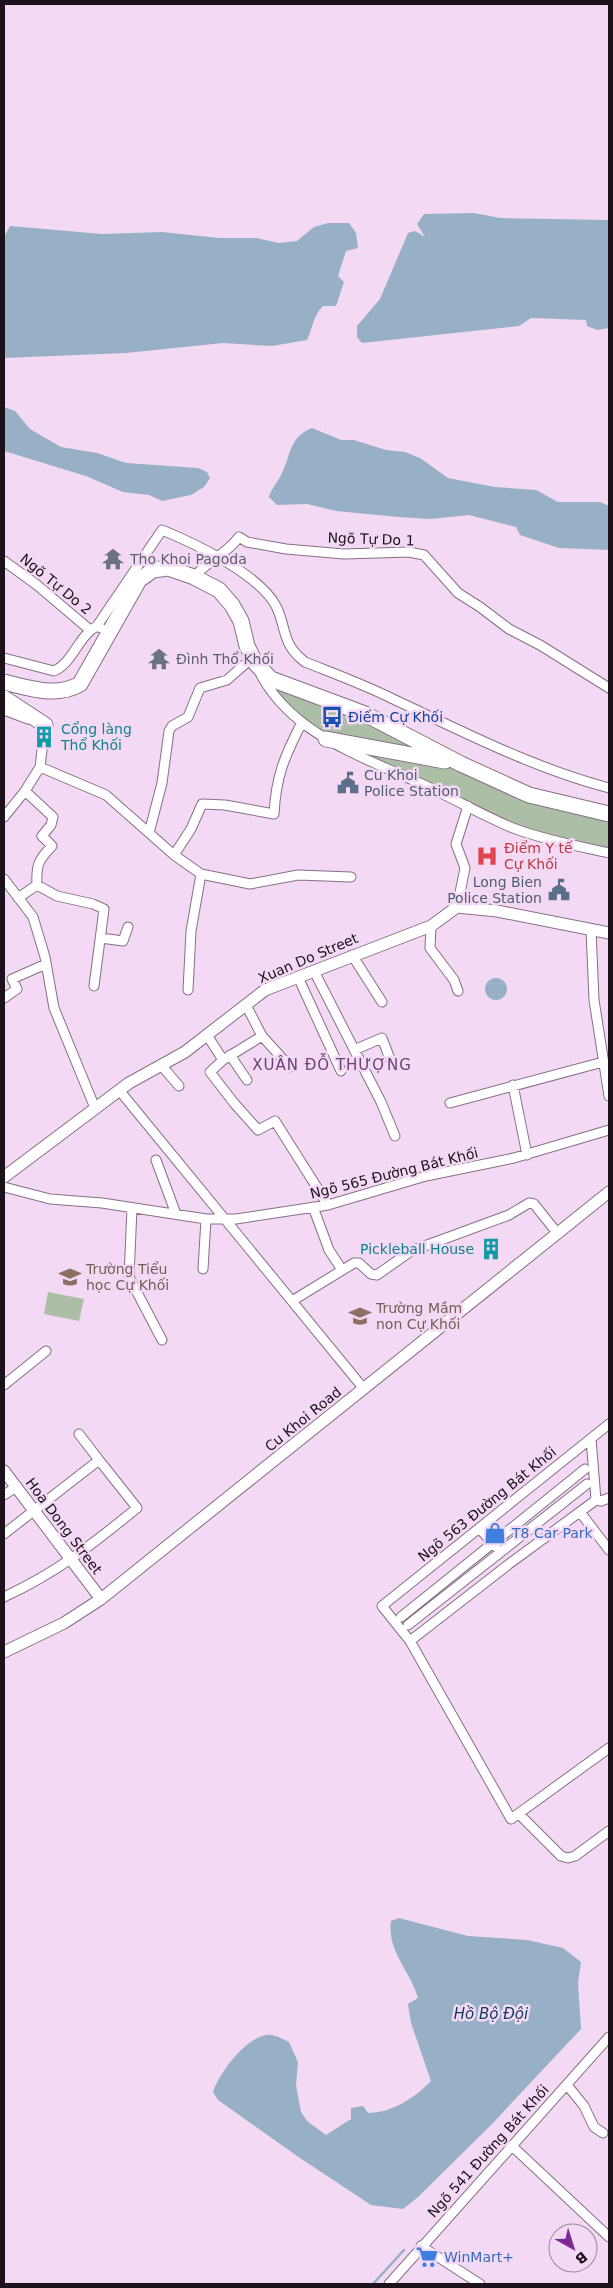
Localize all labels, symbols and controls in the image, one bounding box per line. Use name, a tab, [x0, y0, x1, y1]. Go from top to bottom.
street label: Ngõ Tự Do 1	[327, 529, 415, 549]
temple icon: Tho Khoi Pagoda	[100, 546, 126, 572]
street label: Ngõ Tự Do 2	[17, 550, 95, 618]
place label: Tho Khoi Pagoda	[129, 551, 247, 567]
temple icon: Đình Thổ Khối	[146, 646, 172, 672]
place label: Đình Thổ Khối	[176, 651, 274, 667]
bus stop icon: Điếm Cự Khối	[319, 704, 345, 730]
place label: Điếm Cự Khối	[348, 709, 443, 725]
place label: Cổng làng Thổ Khối	[60, 721, 132, 753]
building icon: Cổng làng Thổ Khối	[31, 724, 57, 750]
place label: Cu Khoi Police Station	[364, 767, 459, 799]
public building icon: Cu Khoi Police Station	[335, 770, 361, 796]
place label: Điểm Y tế Cự Khối	[504, 840, 573, 872]
hospital icon: Điểm Y tế Cự Khối	[474, 843, 500, 869]
place label: Long Bien Police Station	[447, 874, 542, 906]
public building icon: Long Bien Police Station	[546, 877, 572, 903]
street label: Xuan Do Street	[256, 930, 361, 986]
district label: XUÂN ĐỖ THƯỢNG	[252, 1053, 412, 1074]
street label: Ngõ 565 Đường Bát Khối	[308, 1144, 480, 1202]
building icon: Pickleball House	[478, 1236, 504, 1262]
place label: Pickleball House	[360, 1241, 474, 1257]
place label: Trường Tiểu học Cự Khối	[85, 1261, 169, 1293]
school or university icon: Trường Tiểu học Cự Khối	[57, 1264, 83, 1290]
place label: Trường Mầm non Cự Khối	[375, 1300, 462, 1332]
school or university icon: Trường Mầm non Cự Khối	[347, 1303, 373, 1329]
street label: Cu Khoi Road	[262, 1383, 344, 1455]
street label: Ngõ 563 Đường Bát Khối	[415, 1443, 559, 1565]
street label: Hoa Dong Street	[23, 1475, 106, 1578]
shop icon: T8 Car Park	[482, 1520, 508, 1546]
place label: T8 Car Park	[511, 1525, 594, 1541]
water label: Hồ Bộ Đội	[454, 2005, 529, 2023]
street label: Ngõ 541 Đường Bát Khối	[424, 2081, 552, 2221]
north arrow	[548, 2223, 598, 2273]
supermarket icon: WinMart+	[414, 2244, 440, 2270]
place label: WinMart+	[444, 2249, 514, 2265]
text: B	[572, 2249, 590, 2268]

